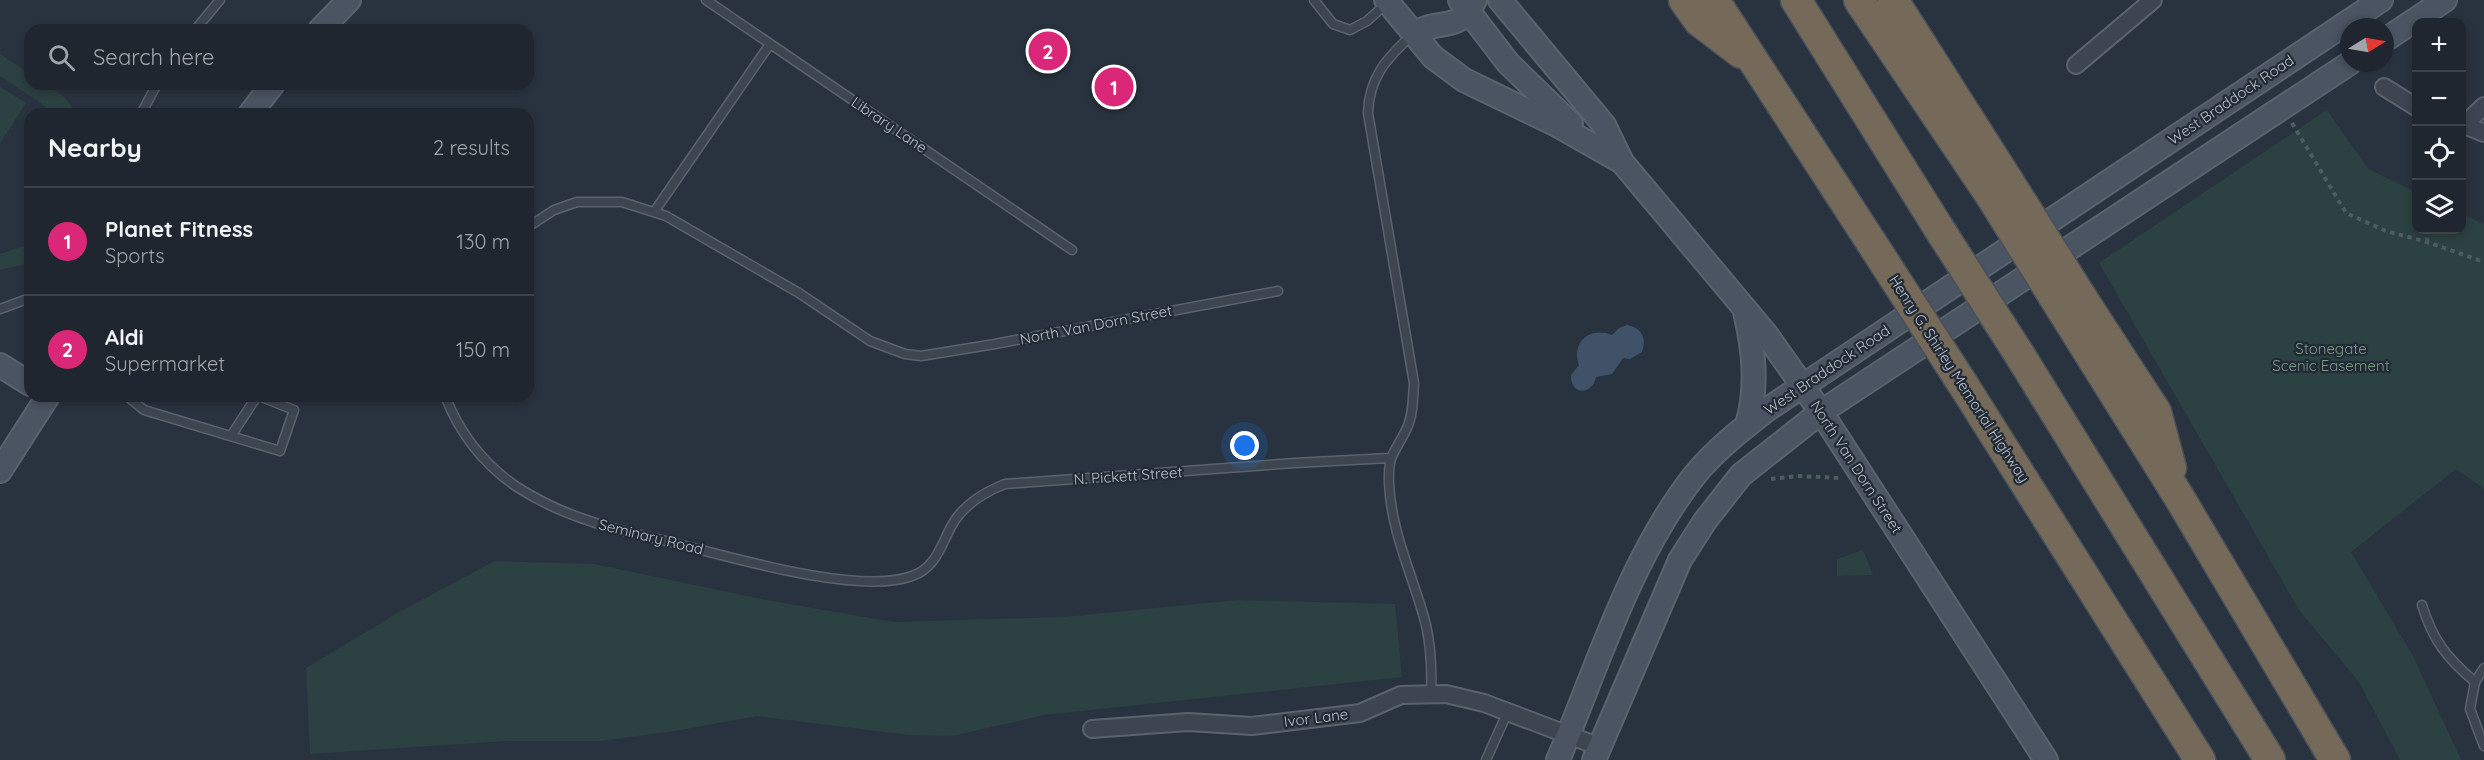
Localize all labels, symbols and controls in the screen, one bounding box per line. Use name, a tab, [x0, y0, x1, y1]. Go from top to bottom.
north arrow	[2340, 18, 2394, 72]
map controls	[2412, 18, 2466, 234]
button: +	[2412, 18, 2466, 72]
search box	[24, 24, 534, 90]
pin: 2	[1028, 28, 1068, 74]
icon: search	[45, 41, 78, 74]
text: Search here	[93, 43, 214, 71]
street label: West Braddock Road	[2164, 50, 2297, 149]
pin: 1	[1094, 64, 1134, 110]
button: −	[2412, 72, 2466, 126]
street label: Library Lane	[848, 92, 931, 157]
button: locate	[2412, 126, 2466, 180]
text: Nearby	[48, 131, 142, 164]
text: 2 results	[433, 135, 510, 160]
button: layers	[2412, 180, 2466, 234]
text: Planet Fitness	[105, 215, 253, 243]
text: 1	[64, 229, 71, 254]
text: 130 m	[457, 229, 510, 254]
text: Sports	[105, 243, 165, 268]
street label: Henry G. Shirley Memorial Highway	[1885, 271, 2034, 486]
street label: North Van Dorn Street	[1018, 300, 1174, 349]
street label: West Braddock Road	[1760, 320, 1893, 419]
text: Aldi	[105, 323, 144, 351]
text: 2	[62, 337, 73, 362]
text: 150 m	[456, 337, 510, 362]
park label: Stonegate Scenic Easement	[2272, 339, 2390, 375]
text: Supermarket	[105, 351, 225, 376]
street label: North Van Dorn Street	[1806, 397, 1906, 537]
your location	[1230, 431, 1259, 460]
street label: N. Pickett Street	[1073, 462, 1183, 489]
street label: Seminary Road	[597, 514, 705, 559]
street label: Ivor Lane	[1283, 704, 1349, 731]

